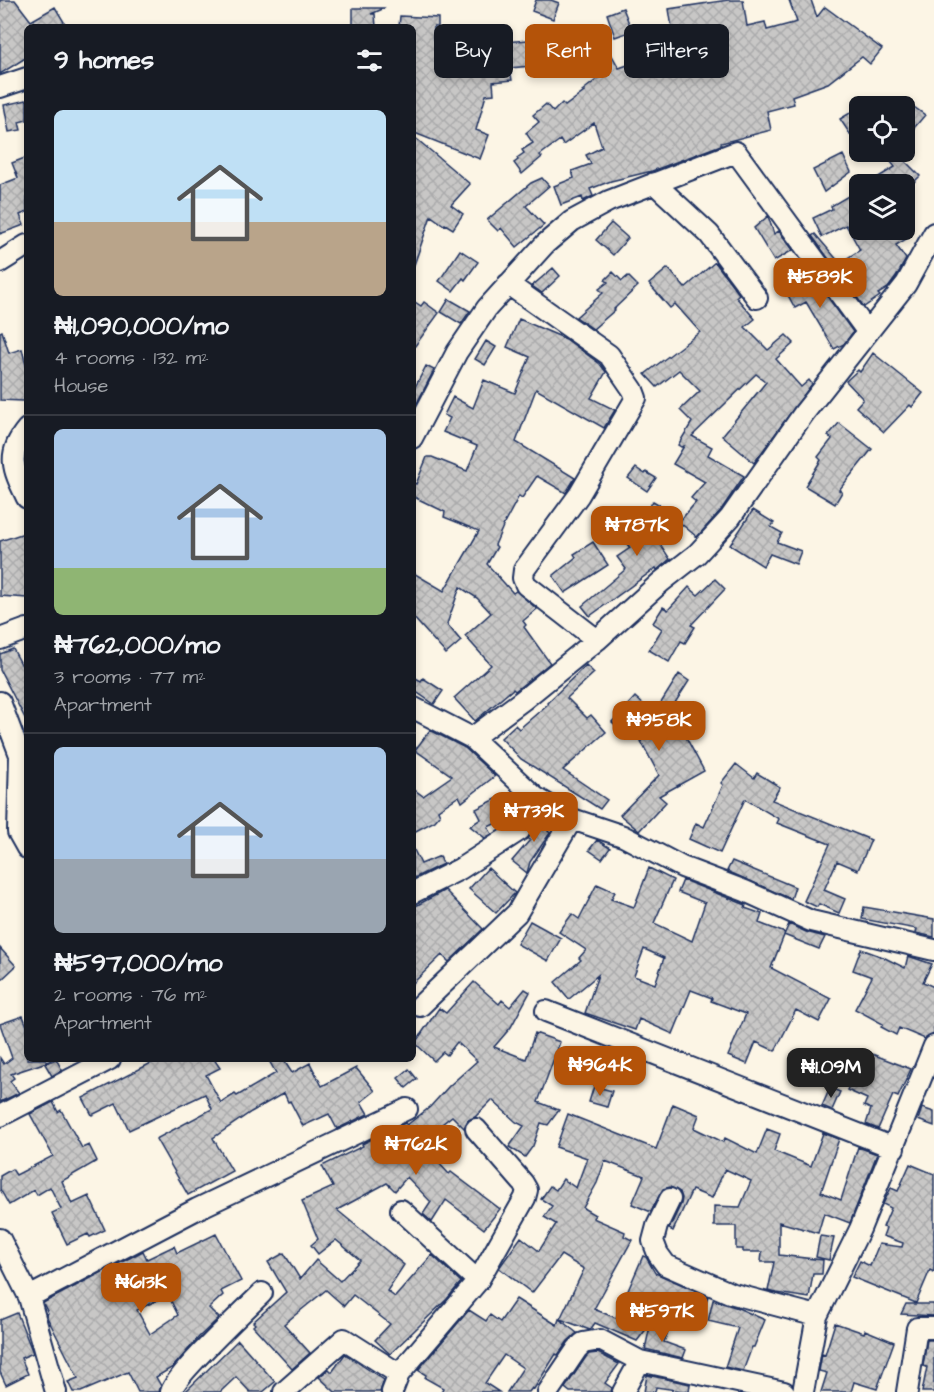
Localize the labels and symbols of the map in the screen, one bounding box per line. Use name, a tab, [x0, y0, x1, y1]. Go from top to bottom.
pin: ₦589K	[778, 258, 862, 309]
pin: ₦787K	[595, 506, 679, 557]
pin: ₦958K	[617, 701, 701, 752]
pin: ₦739K	[492, 792, 576, 843]
pin: ₦964K	[558, 1046, 642, 1097]
pin: ₦1.09M	[782, 1048, 880, 1099]
pin: ₦762K	[374, 1125, 458, 1176]
pin: ₦613K	[99, 1263, 183, 1314]
pin: ₦597K	[620, 1292, 704, 1343]

